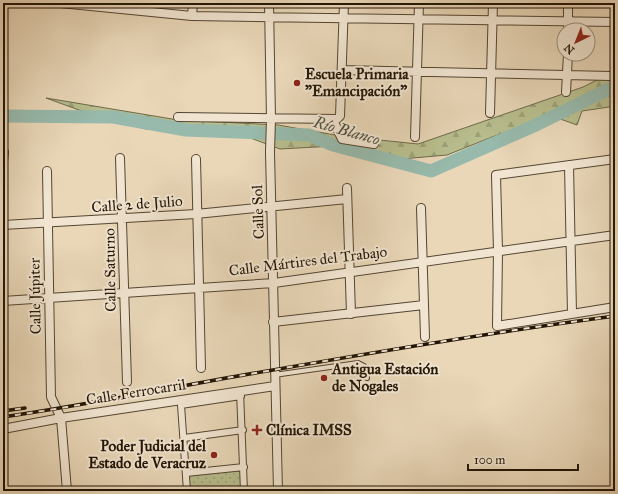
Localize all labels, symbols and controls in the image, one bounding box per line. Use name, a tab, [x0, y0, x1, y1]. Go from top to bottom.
north arrow	[556, 22, 596, 62]
text: N	[561, 41, 577, 57]
place label: Escuela Primaria "Emancipación"	[305, 65, 409, 101]
marker: Escuela Primaria "Emancipación"	[292, 78, 302, 88]
water label: Río Blanco	[311, 112, 382, 149]
street label: Calle Sol	[248, 184, 268, 240]
street label: Calle 2 de Julio	[91, 192, 184, 217]
street label: Calle Saturno	[100, 228, 120, 312]
street label: Calle Mártires del Trabajo	[228, 242, 388, 280]
street label: Calle Júpiter	[25, 257, 46, 334]
place label: Antigua Estación de Nogales	[331, 360, 439, 396]
marker: Antigua Estación de Nogales	[319, 373, 329, 383]
street label: Calle Ferrocarril	[85, 375, 188, 409]
place label: Clínica IMSS	[266, 421, 352, 439]
marker: Clínica IMSS	[251, 424, 263, 436]
place label: Poder Judicial del Estado de Veracruz	[88, 437, 207, 472]
scale bar	[468, 446, 578, 472]
marker: Poder Judicial del Estado de Veracruz	[209, 450, 219, 460]
text: 100 m	[474, 453, 505, 467]

